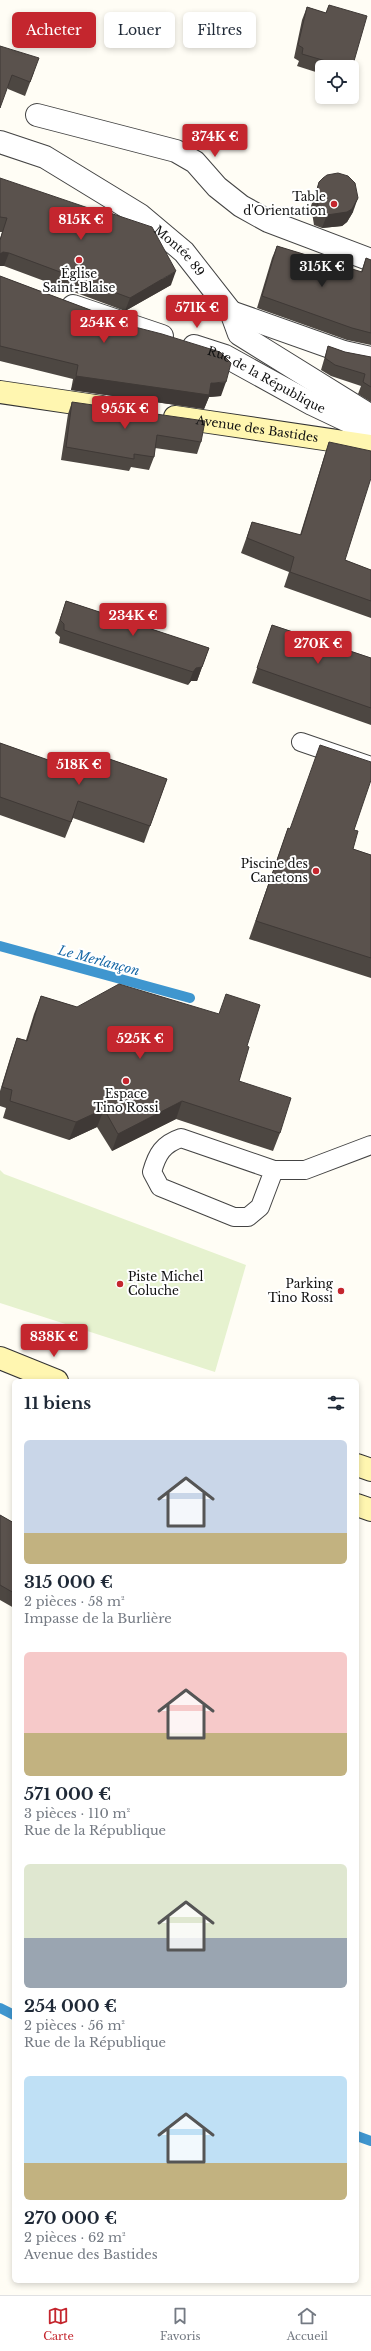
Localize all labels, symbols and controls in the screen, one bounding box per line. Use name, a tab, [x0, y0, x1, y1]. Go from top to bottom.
chip: Acheter	[12, 12, 96, 48]
chip: Louer	[104, 12, 175, 48]
chip: Filtres	[183, 12, 256, 48]
map controls	[315, 60, 359, 104]
button: locate	[315, 60, 359, 104]
pin: 374K €	[182, 124, 248, 158]
text: 374K €	[191, 128, 239, 145]
place label: Table d'Orientation	[243, 189, 326, 218]
marker: Table d'Orientation	[329, 199, 339, 209]
pin: 815K €	[48, 207, 114, 241]
text: 815K €	[58, 211, 104, 228]
street label: Montée 89	[151, 222, 208, 279]
pin: 315K €	[289, 254, 355, 288]
marker: Église Saint-Blaise	[74, 255, 84, 265]
text: 315K €	[299, 258, 345, 275]
place label: Église Saint-Blaise	[43, 265, 116, 295]
pin: 571K €	[164, 295, 230, 329]
text: 571K €	[175, 299, 219, 316]
pin: 254K €	[71, 310, 137, 344]
text: 254K €	[80, 314, 128, 331]
street label: Rue de la République	[206, 343, 328, 416]
pin: 955K €	[92, 396, 158, 430]
text: 955K €	[101, 400, 149, 417]
street label: Avenue des Bastides	[194, 412, 319, 445]
pin: 234K €	[100, 603, 166, 637]
text: 234K €	[108, 607, 158, 624]
pin: 270K €	[285, 631, 351, 665]
text: 270K €	[294, 635, 342, 652]
pin: 518K €	[46, 752, 112, 786]
text: 518K €	[56, 756, 102, 773]
place label: Piscine des Canetons	[241, 856, 308, 885]
marker: Piscine des Canetons	[311, 866, 321, 876]
water label: Le Merlançon	[55, 941, 141, 980]
pin: 525K €	[107, 1026, 173, 1060]
text: 525K €	[116, 1030, 164, 1047]
marker: Espace Tino Rossi	[121, 1076, 131, 1086]
place label: Espace Tino Rossi	[93, 1086, 159, 1115]
place label: Piste Michel Coluche	[128, 1269, 203, 1298]
place label: Parking Tino Rossi	[268, 1276, 334, 1305]
marker: Piste Michel Coluche	[115, 1279, 125, 1289]
marker: Parking Tino Rossi	[336, 1286, 346, 1296]
pin: 838K €	[21, 1324, 87, 1358]
text: 838K €	[30, 1328, 78, 1345]
icon: filters	[325, 1392, 347, 1414]
text: 11 biens	[24, 1393, 91, 1414]
icon: home	[150, 1466, 222, 1538]
text: 315 000 €	[24, 1572, 113, 1593]
text: 2 pièces · 58 m²	[24, 1593, 125, 1610]
text: Impasse de la Burlière	[24, 1610, 172, 1627]
icon: home	[150, 1678, 222, 1750]
text: 571 000 €	[24, 1784, 111, 1805]
text: 3 pièces · 110 m²	[24, 1805, 130, 1822]
text: Rue de la République	[24, 1822, 166, 1839]
icon: home	[150, 1890, 222, 1962]
text: 254 000 €	[24, 1996, 117, 2017]
text: 2 pièces · 56 m²	[24, 2017, 125, 2034]
text: Rue de la République	[24, 2034, 166, 2051]
icon: home	[150, 2102, 222, 2174]
text: 270 000 €	[24, 2208, 117, 2229]
text: 2 pièces · 62 m²	[24, 2229, 126, 2246]
text: Avenue des Bastides	[24, 2246, 158, 2263]
tab: Carte	[43, 2305, 74, 2343]
tab: Favoris	[160, 2305, 201, 2343]
tab: Accueil	[287, 2305, 328, 2343]

